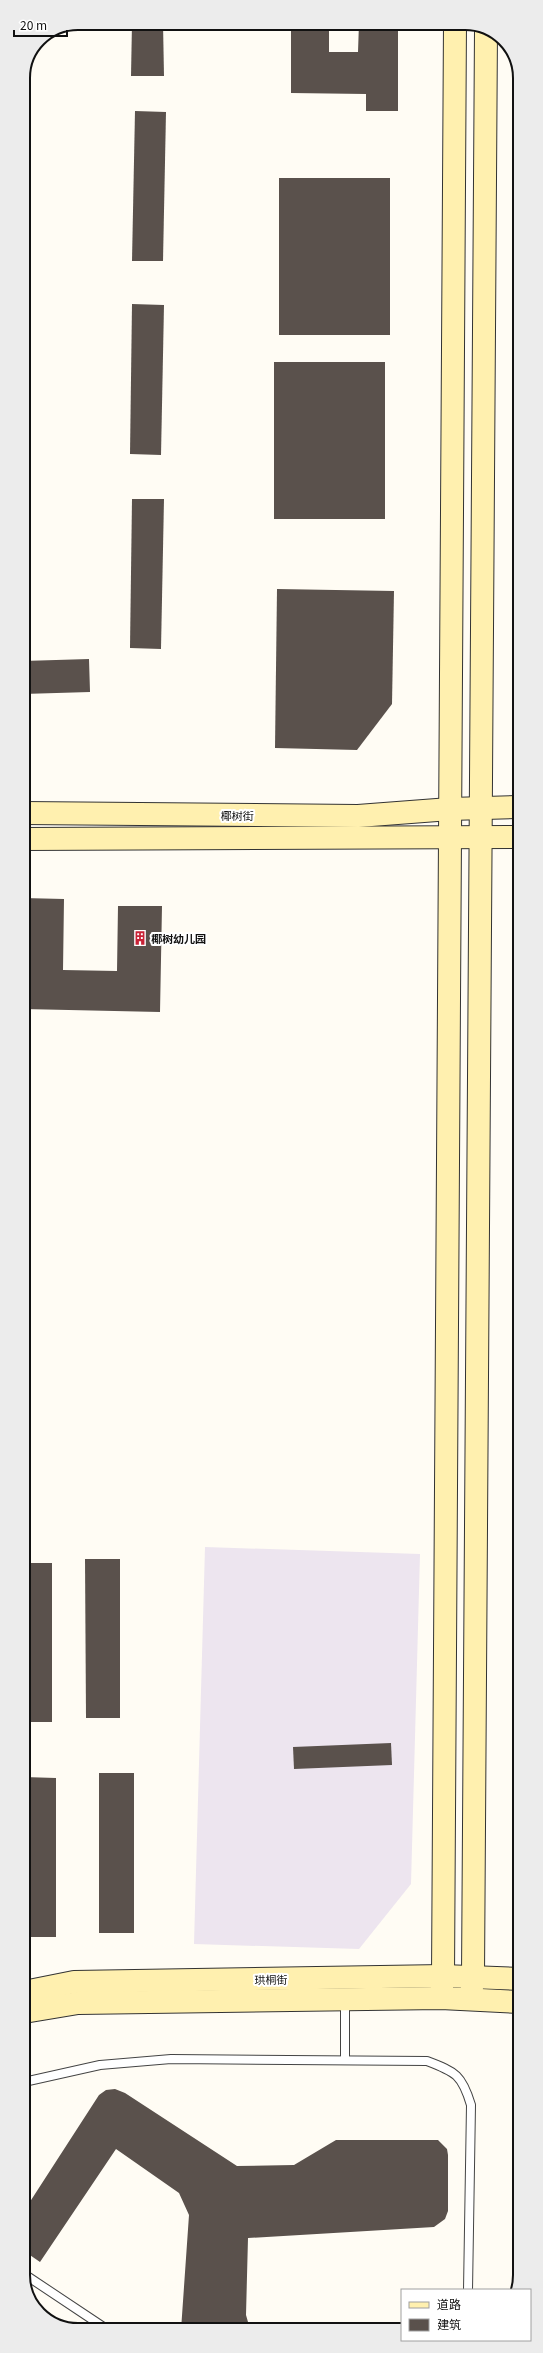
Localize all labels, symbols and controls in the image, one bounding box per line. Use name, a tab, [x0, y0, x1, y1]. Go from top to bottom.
scale bar	[14, 12, 67, 38]
text: 20 m	[20, 16, 47, 33]
street label: 椰树街	[221, 807, 254, 823]
building icon: 椰树幼儿园	[132, 930, 148, 946]
place label: 椰树幼儿园	[151, 930, 206, 946]
street label: 珙桐街	[254, 1971, 288, 1987]
legend	[401, 2289, 531, 2341]
text: 道路	[437, 2295, 461, 2312]
text: 建筑	[437, 2315, 461, 2332]

